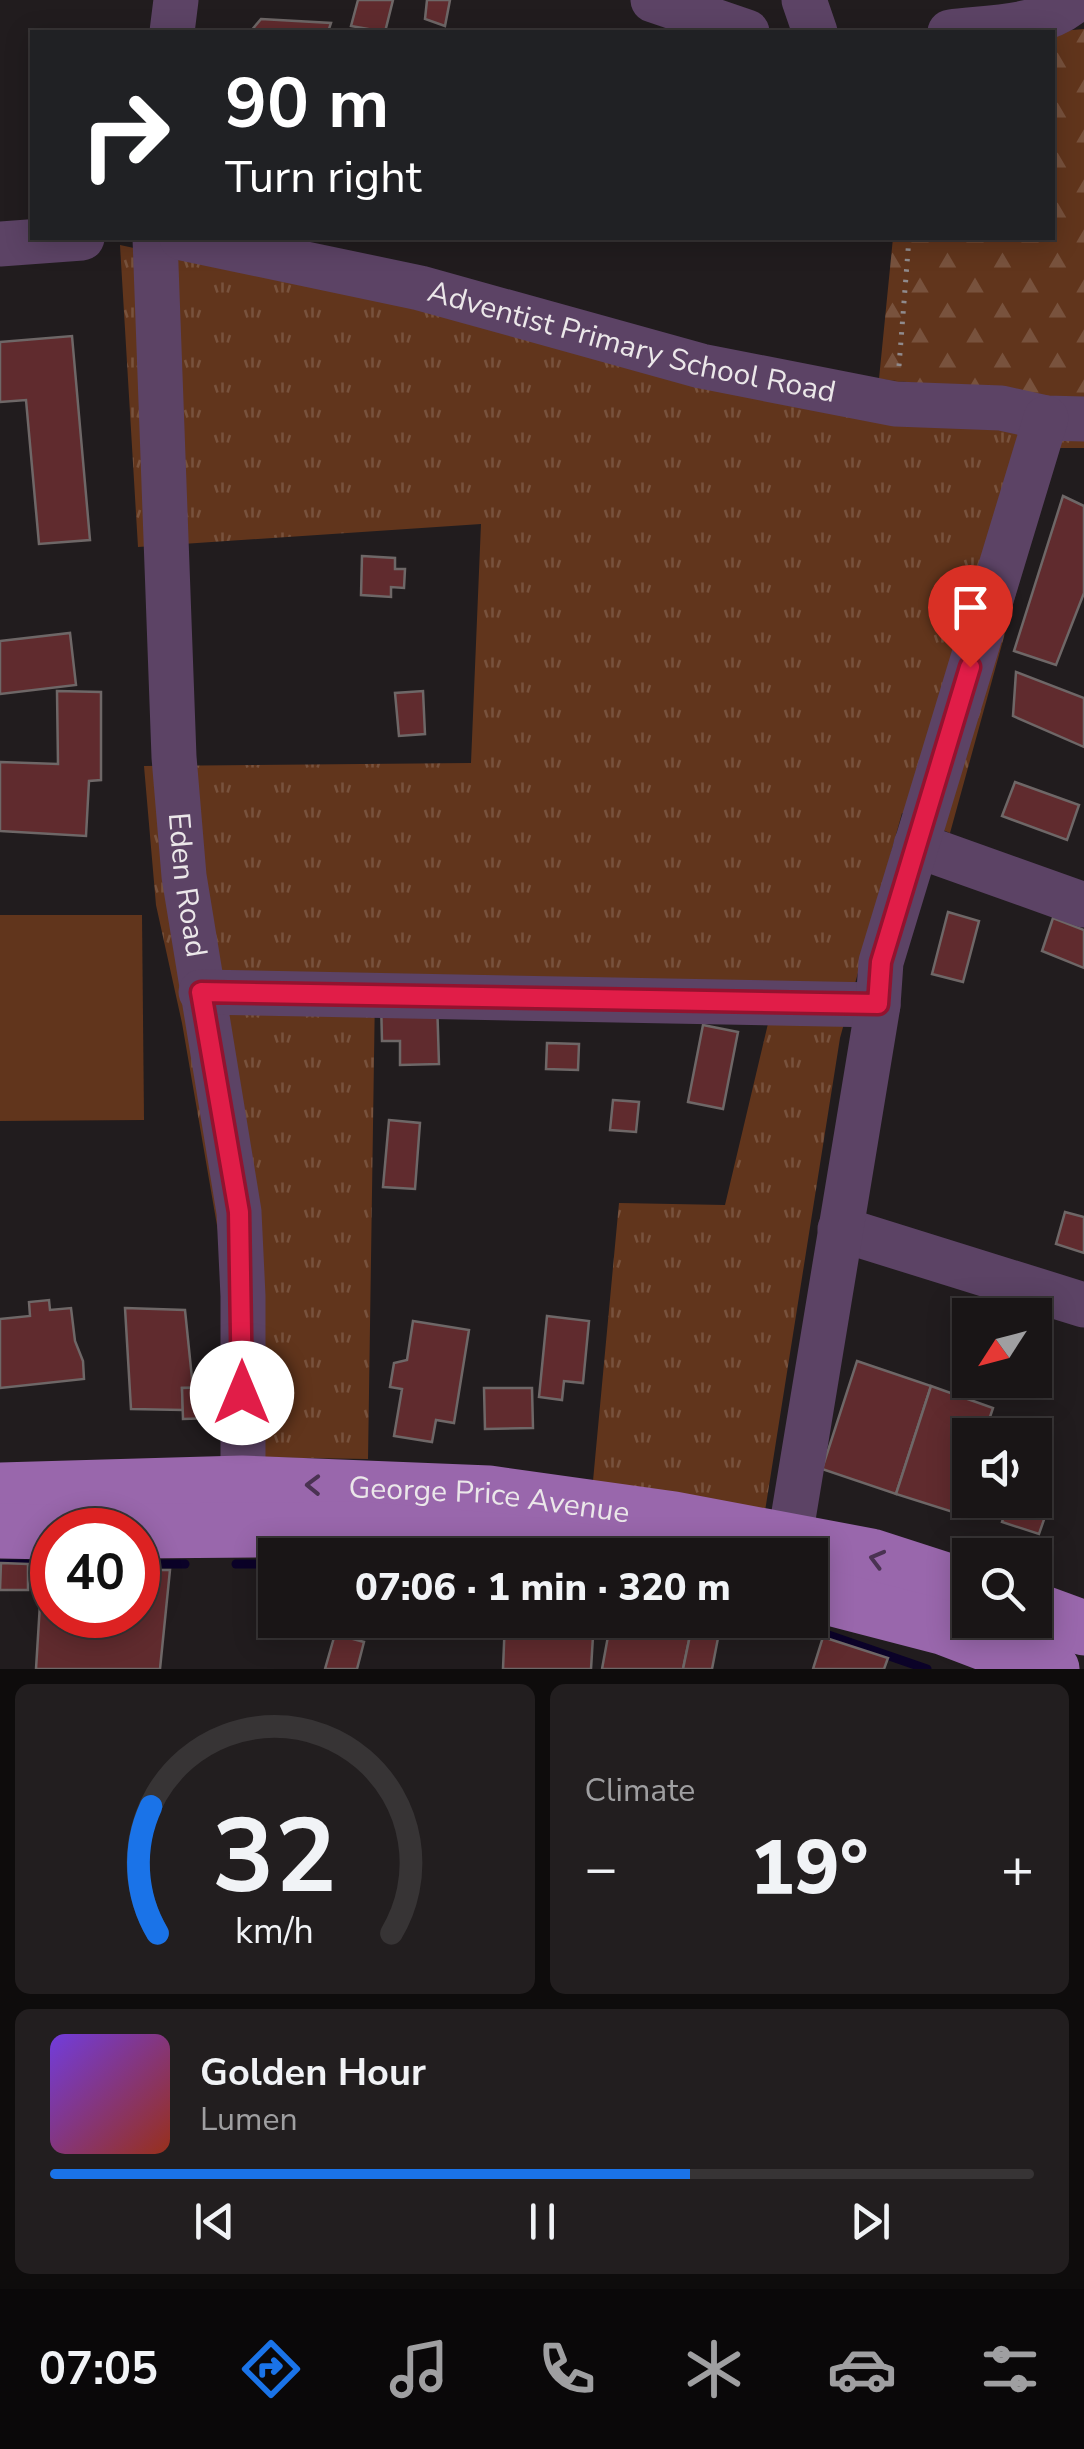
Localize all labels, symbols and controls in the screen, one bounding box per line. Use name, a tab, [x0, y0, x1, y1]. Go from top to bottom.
text: 90 m	[225, 56, 389, 152]
icon: right	[60, 70, 190, 200]
text: Turn right	[225, 147, 422, 208]
street label: Adventist Primary School Road	[423, 271, 839, 413]
pin	[928, 565, 1013, 668]
icon: arrive	[943, 580, 998, 635]
street label: Eden Road	[158, 811, 217, 960]
north arrow	[952, 1298, 1052, 1398]
map controls	[952, 1298, 1052, 1638]
position arrow	[190, 1341, 294, 1445]
button: sound	[952, 1418, 1052, 1518]
street label: George Price Avenue	[348, 1467, 632, 1534]
one-way arrow	[305, 1474, 320, 1496]
speed limit sign: 40	[30, 1508, 160, 1638]
button: search	[952, 1538, 1052, 1638]
one-way arrow	[869, 1550, 886, 1571]
text: 07:06 · 1 min · 320 m	[355, 1562, 731, 1613]
text: Climate	[585, 1769, 695, 1812]
text: 32	[212, 1786, 337, 1928]
text: 19°	[750, 1817, 869, 1919]
text: −	[585, 1831, 618, 1906]
text: +	[1001, 1831, 1034, 1906]
text: km/h	[235, 1907, 314, 1956]
text: Golden Hour	[200, 2047, 426, 2098]
text: Lumen	[200, 2098, 298, 2141]
icon: previous	[187, 2194, 242, 2249]
icon: pause	[515, 2194, 570, 2249]
icon: next	[843, 2194, 898, 2249]
icon: directions	[236, 2334, 306, 2404]
icon: music	[384, 2334, 454, 2404]
icon: phone	[532, 2334, 602, 2404]
icon: climate	[679, 2334, 749, 2404]
icon: car	[827, 2334, 897, 2404]
icon: filters	[975, 2334, 1045, 2404]
text: 07:05	[39, 2339, 158, 2400]

